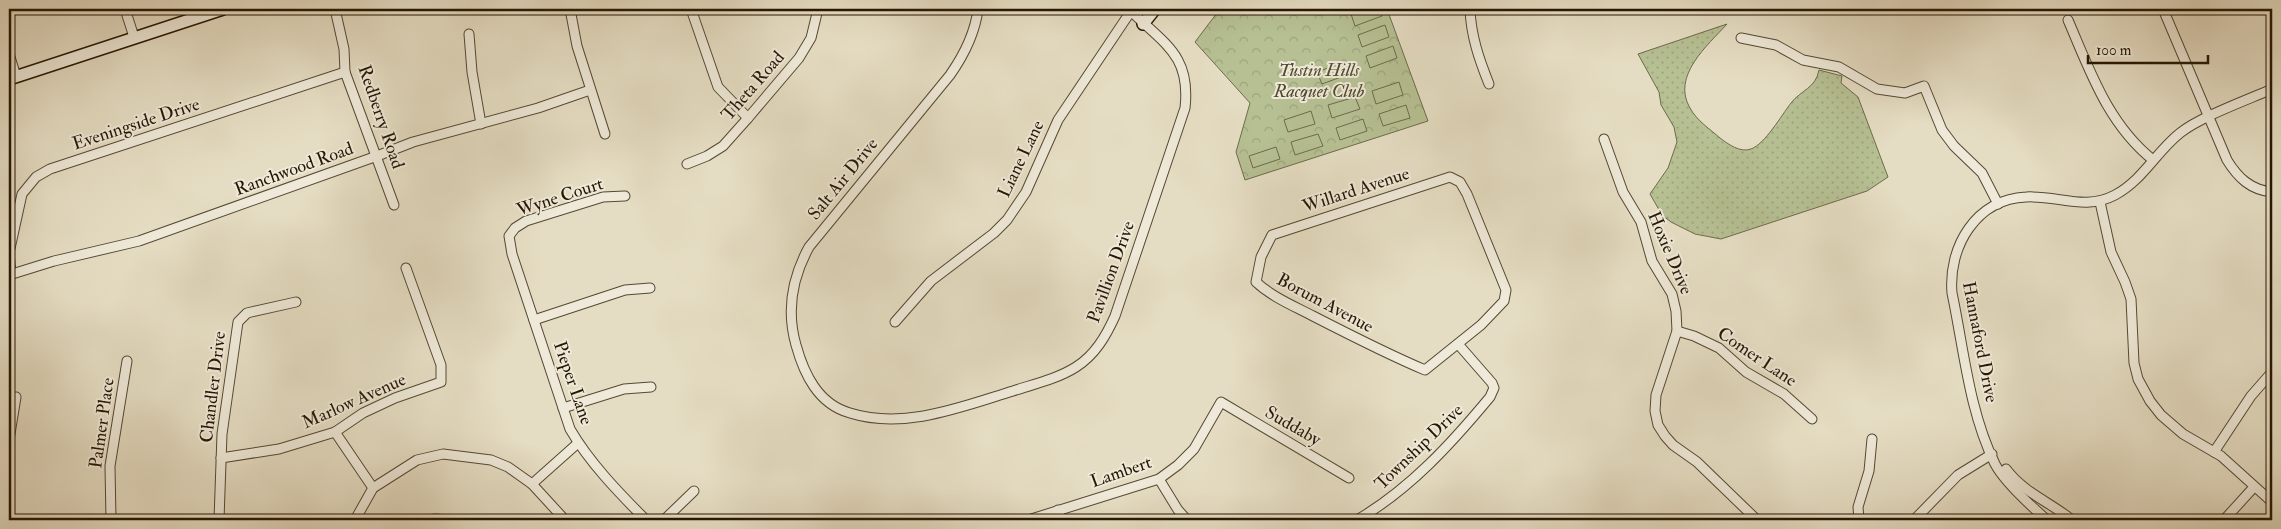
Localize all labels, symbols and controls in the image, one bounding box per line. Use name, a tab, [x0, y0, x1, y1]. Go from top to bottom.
scale bar	[2088, 32, 2208, 64]
text: 100 m	[2096, 41, 2132, 60]
street label: Theta Road	[716, 46, 790, 126]
park label: Tustin Hills Racquet Club	[1273, 59, 1365, 103]
street label: Redberry Road	[353, 62, 410, 172]
street label: Eveningside Drive	[70, 92, 203, 155]
street label: Liane Lane	[992, 116, 1050, 201]
street label: Salt Air Drive	[803, 133, 884, 225]
street label: Ranchwood Road	[232, 137, 357, 201]
street label: Willard Avenue	[1299, 162, 1413, 218]
street label: Wyne Court	[513, 172, 606, 222]
street label: Hoxie Drive	[1642, 208, 1698, 299]
street label: Pavillion Drive	[1082, 218, 1140, 326]
street label: Borum Avenue	[1273, 268, 1378, 338]
street label: Hannaford Drive	[1957, 279, 2003, 405]
street label: Comer Lane	[1713, 322, 1802, 392]
street label: Chandler Drive	[195, 330, 231, 444]
street label: Pieper Lane	[548, 338, 598, 428]
street label: Marlow Avenue	[298, 368, 410, 434]
street label: Palmer Place	[84, 376, 120, 470]
street label: Township Drive	[1370, 399, 1468, 495]
street label: Suddaby	[1261, 401, 1326, 452]
street label: Lambert	[1087, 451, 1155, 493]

